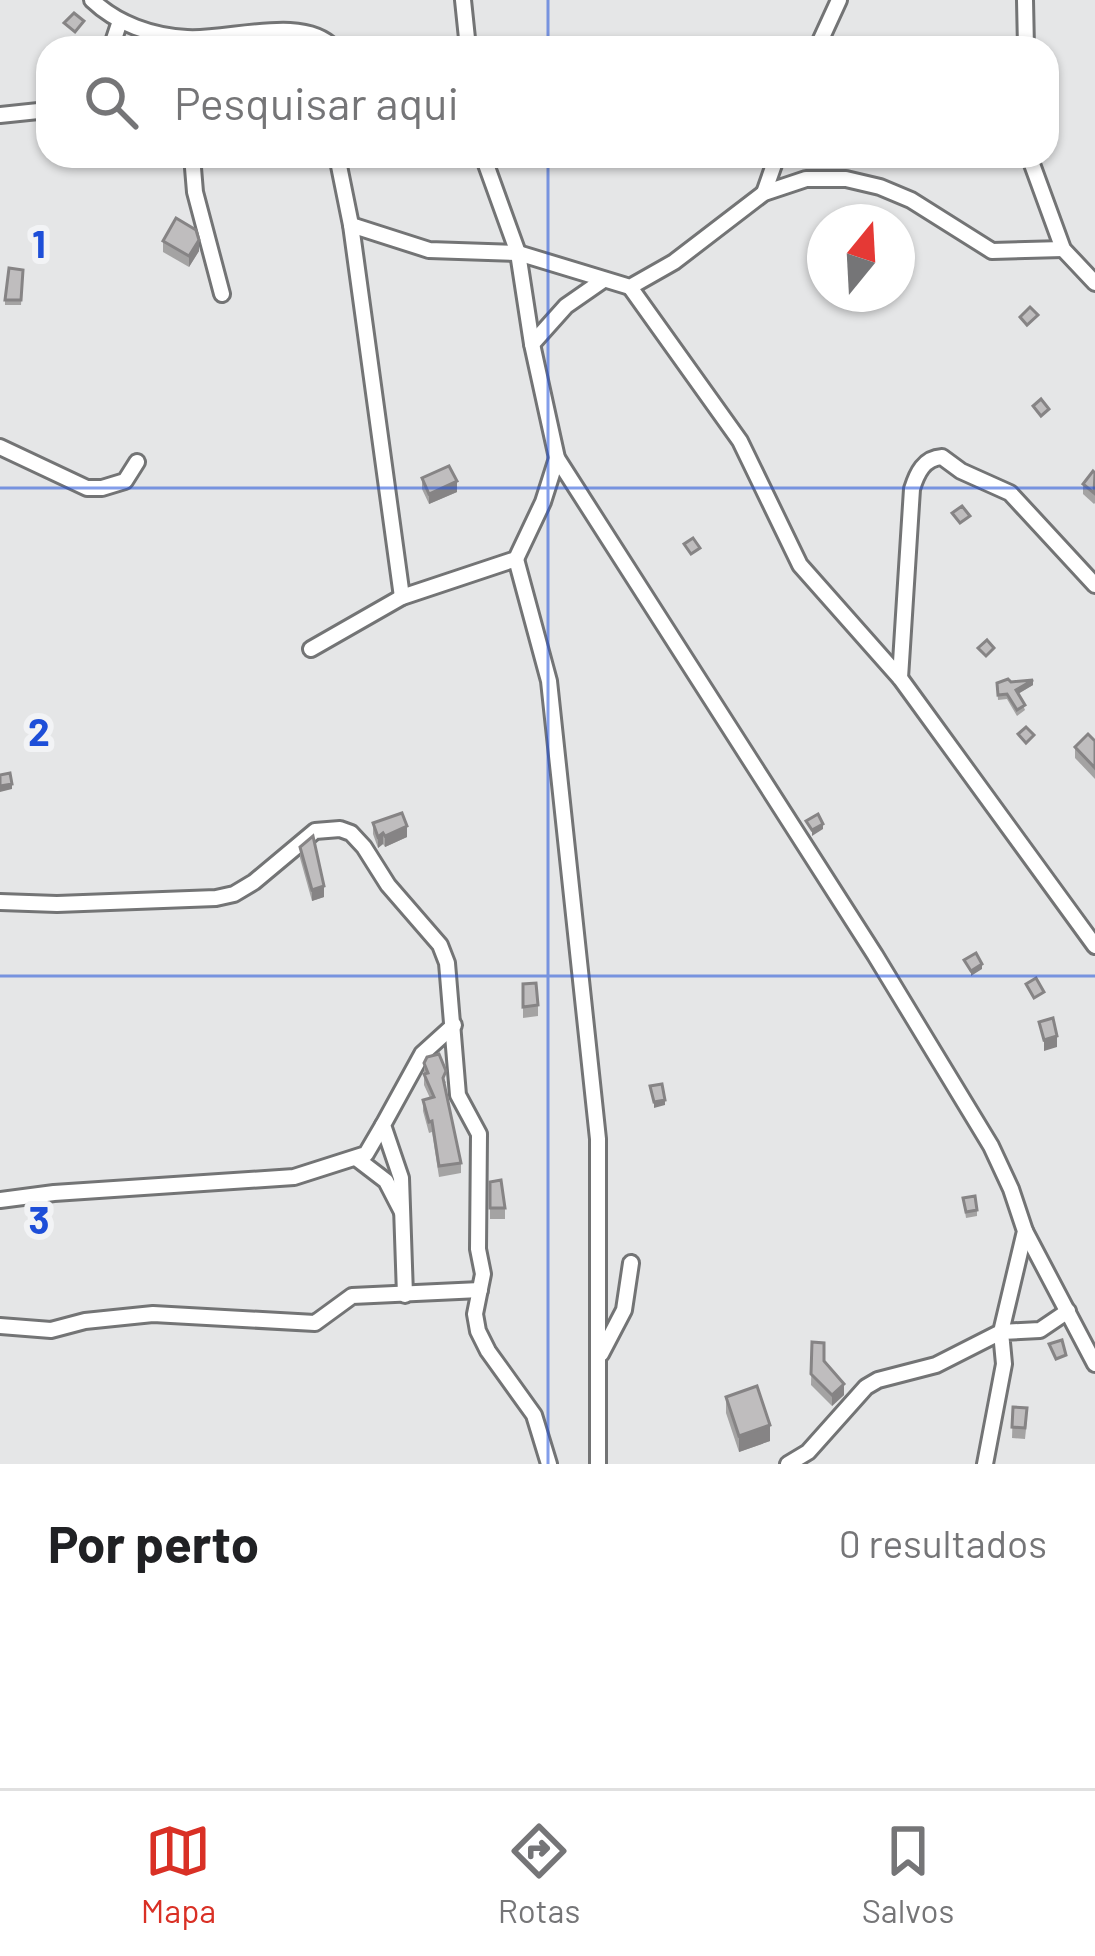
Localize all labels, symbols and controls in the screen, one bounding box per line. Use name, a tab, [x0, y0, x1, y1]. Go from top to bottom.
search box	[36, 36, 1059, 168]
icon: search	[78, 69, 144, 135]
text: Pesquisar aqui	[174, 75, 459, 129]
north arrow	[807, 204, 915, 312]
text: 1	[32, 219, 46, 266]
text: 2	[28, 707, 50, 754]
text: 3	[28, 1195, 50, 1242]
text: Por perto	[48, 1512, 259, 1573]
text: 0 resultados	[839, 1519, 1047, 1566]
tab: Mapa	[141, 1818, 216, 1930]
tab: Rotas	[498, 1818, 580, 1930]
tab: Salvos	[862, 1818, 954, 1930]

